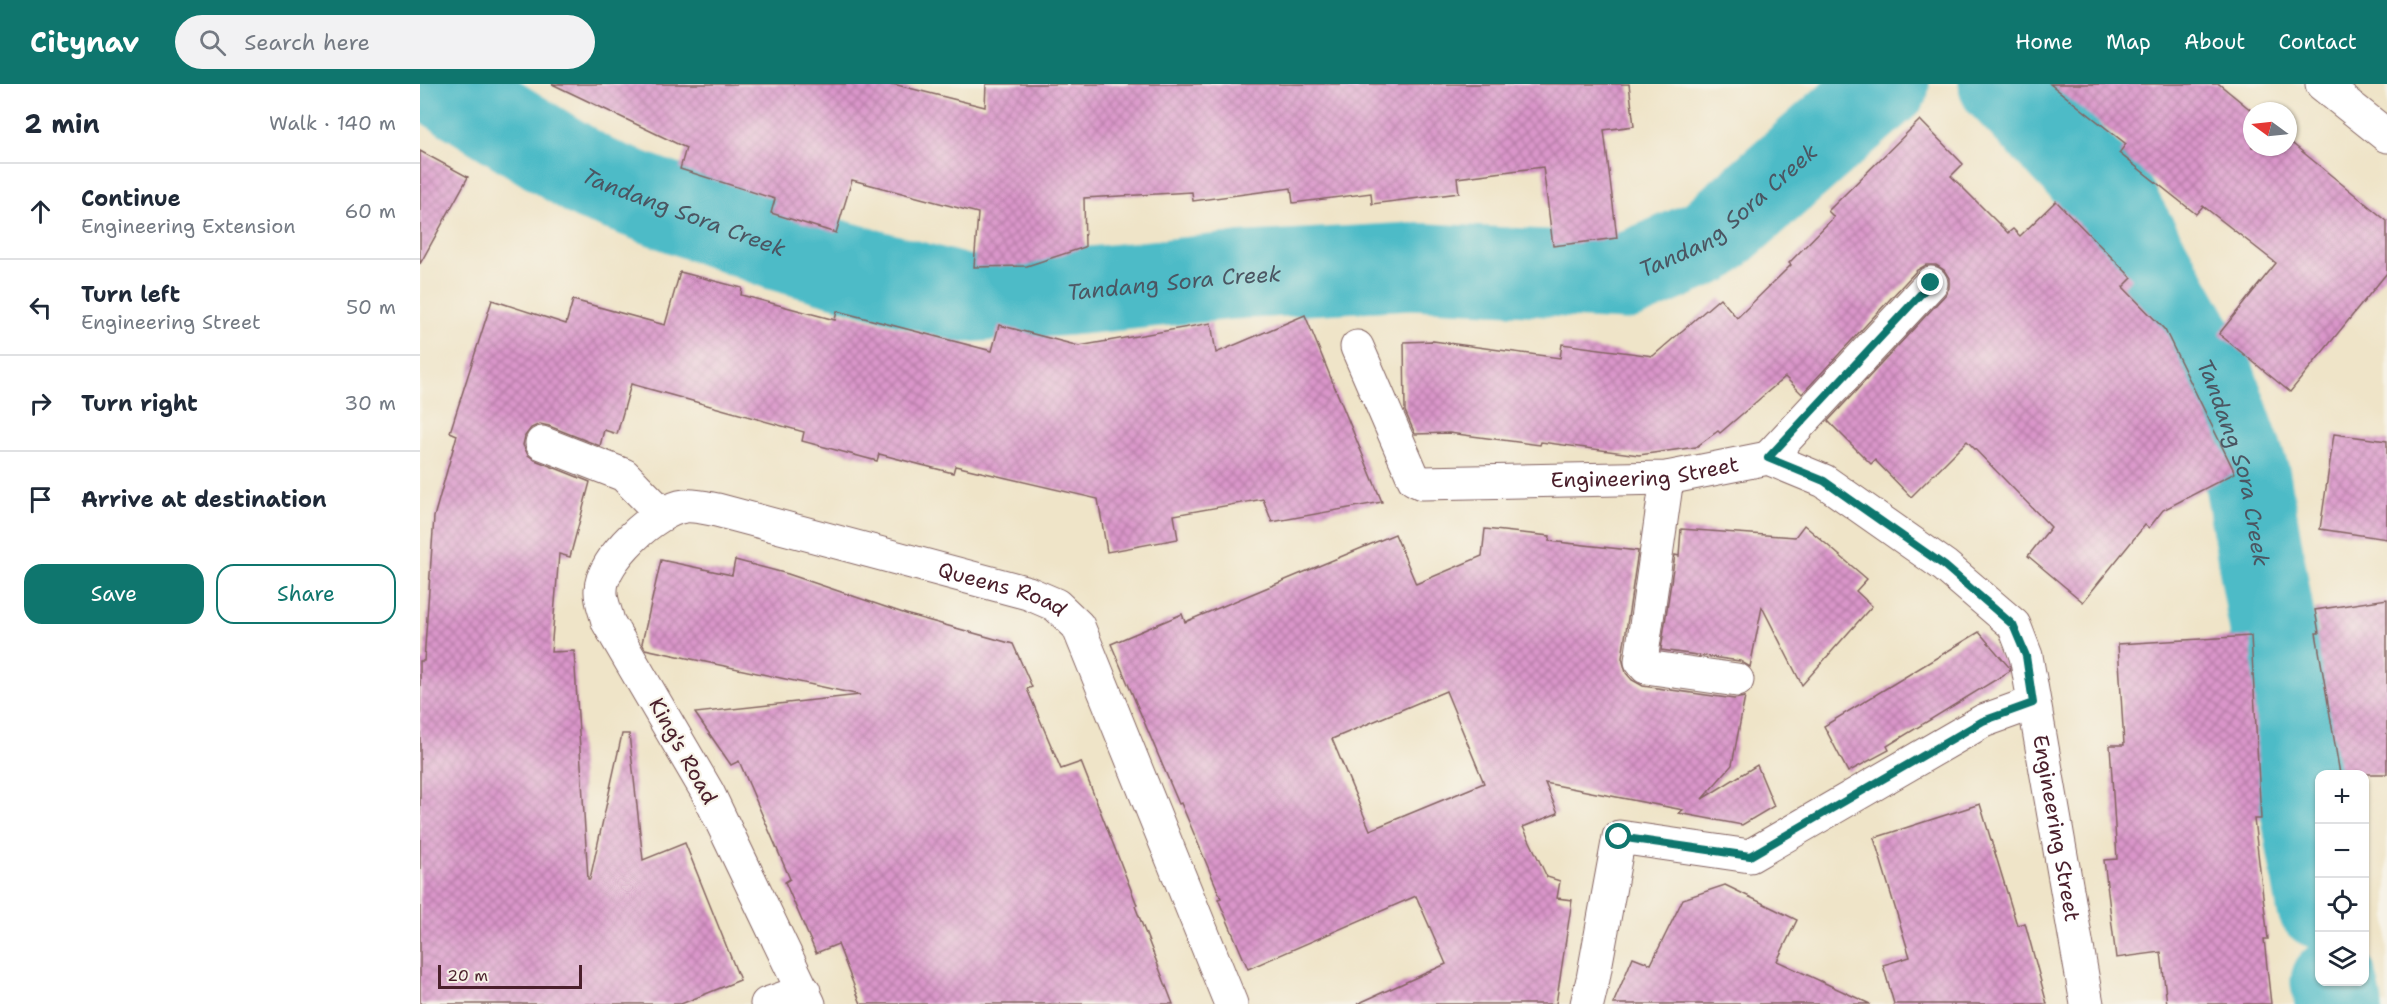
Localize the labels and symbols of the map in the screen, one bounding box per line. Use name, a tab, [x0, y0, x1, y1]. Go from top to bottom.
north arrow	[2243, 102, 2297, 156]
water label: Tandang Sora Creek	[1635, 137, 1824, 284]
water label: Tandang Sora Creek	[576, 161, 789, 263]
water label: Tandang Sora Creek	[1066, 259, 1282, 307]
route end	[1917, 269, 1943, 295]
water label: Tandang Sora Creek	[2190, 354, 2276, 569]
street label: Engineering Street	[1550, 450, 1741, 494]
street label: Queens Road	[935, 556, 1073, 622]
street label: King's Road	[642, 693, 724, 809]
street label: Engineering Street	[2026, 733, 2086, 924]
route start	[1605, 823, 1631, 849]
scale bar	[438, 962, 582, 990]

